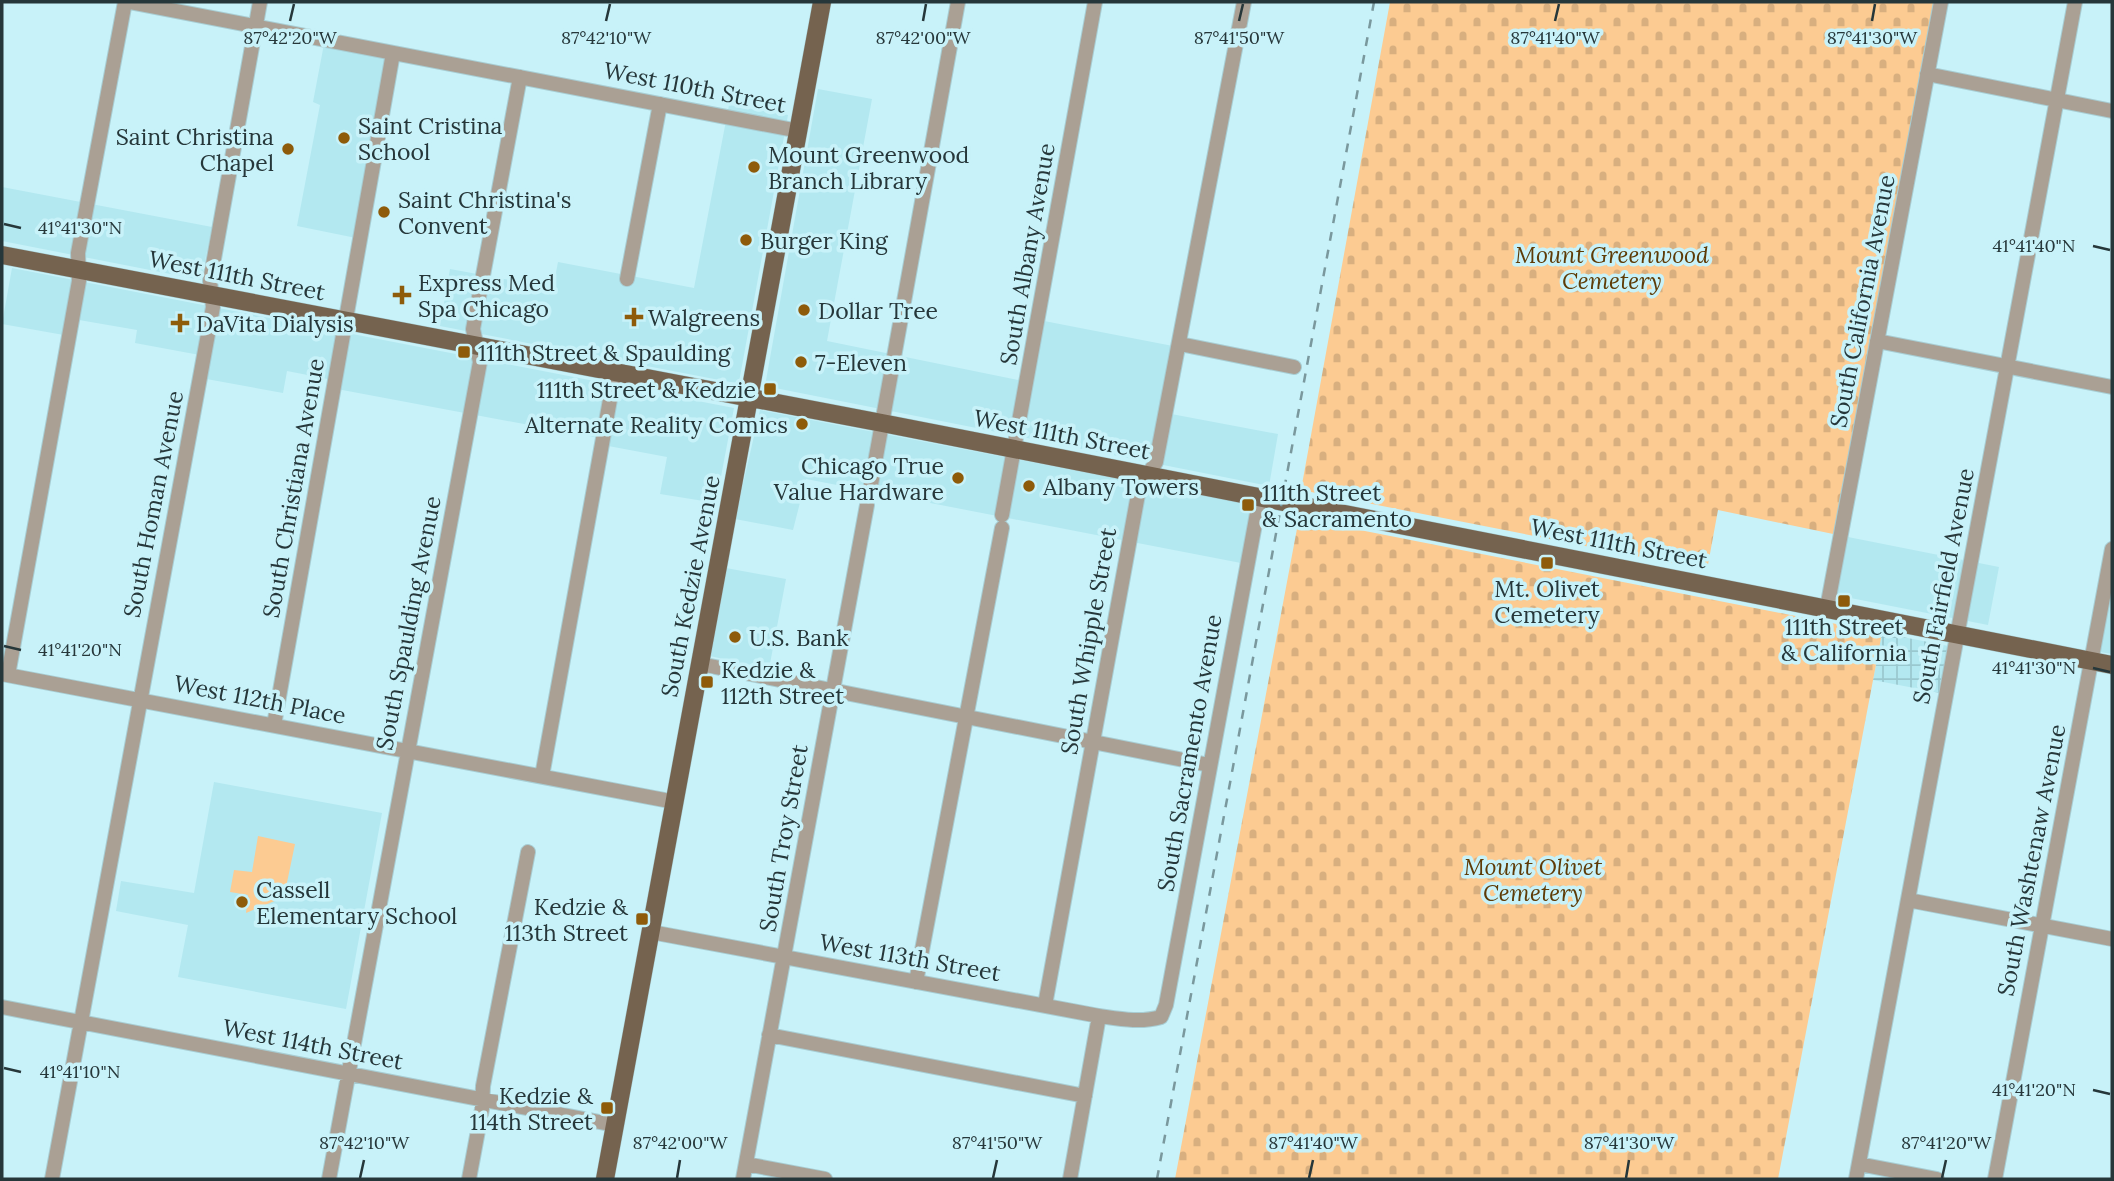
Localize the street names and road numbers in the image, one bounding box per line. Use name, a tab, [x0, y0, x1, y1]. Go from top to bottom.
street label: West 110th Street	[601, 55, 789, 119]
street label: South Albany Avenue	[993, 141, 1061, 367]
street label: South California Avenue	[1823, 172, 1901, 430]
street label: West 111th Street	[146, 244, 328, 306]
street label: South Christiana Avenue	[256, 356, 330, 620]
street label: South Homan Avenue	[117, 388, 189, 620]
street label: West 111th Street	[971, 403, 1153, 465]
street label: South Fairfield Avenue	[1906, 466, 1980, 706]
street label: South Kedzie Avenue	[654, 473, 726, 699]
street label: South Spaulding Avenue	[369, 493, 447, 753]
street label: West 111th Street	[1528, 512, 1710, 574]
street label: South Whipple Street	[1054, 525, 1122, 757]
street label: South Sacramento Avenue	[1150, 612, 1228, 894]
street label: West 112th Place	[172, 668, 348, 730]
street label: South Washtenaw Avenue	[1990, 722, 2072, 998]
street label: South Troy Street	[752, 742, 814, 934]
street label: West 113th Street	[817, 927, 1003, 987]
street label: West 114th Street	[220, 1012, 406, 1076]

